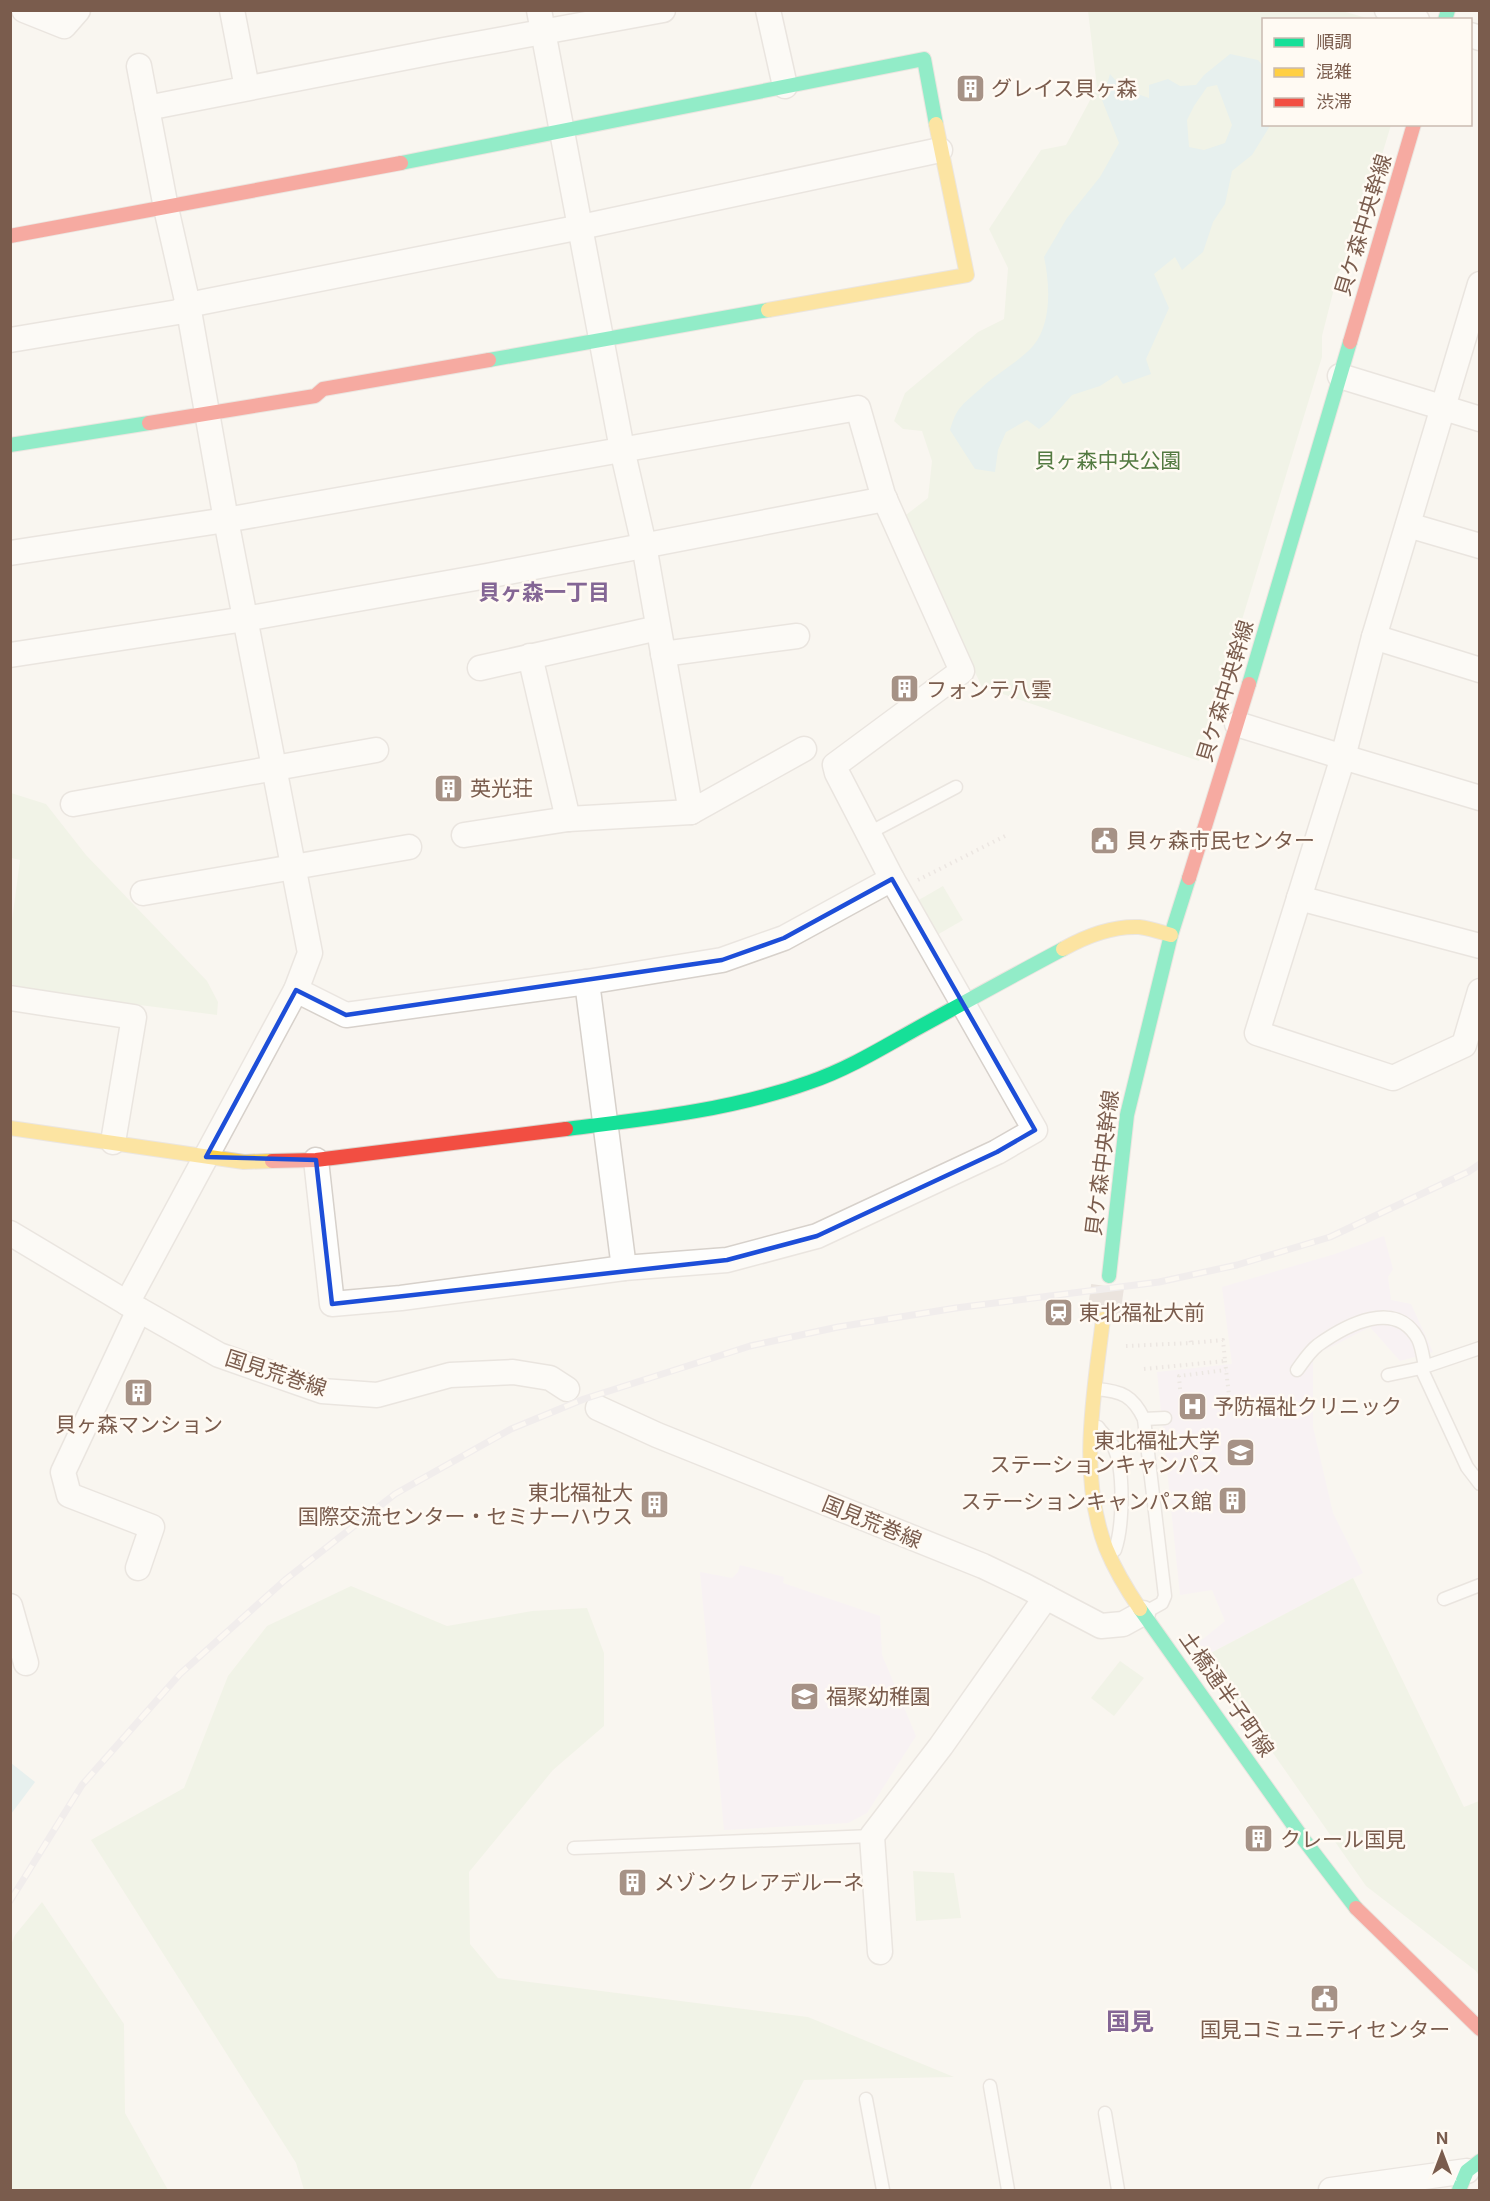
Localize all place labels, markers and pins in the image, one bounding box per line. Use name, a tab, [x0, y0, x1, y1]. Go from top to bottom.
building icon: グレイス貝ヶ森	[954, 72, 986, 104]
place label: グレイス貝ヶ森	[991, 76, 1137, 101]
building icon: フォンテ八雲	[889, 673, 921, 705]
place label: フォンテ八雲	[926, 677, 1052, 702]
building icon: 英光荘	[433, 772, 465, 804]
place label: 英光荘	[470, 776, 533, 801]
public building icon: 貝ヶ森市民センター	[1089, 824, 1121, 856]
place label: 貝ヶ森市民センター	[1126, 828, 1315, 853]
station icon: 東北福祉大前	[1042, 1296, 1074, 1328]
place label: 東北福祉大前	[1079, 1300, 1205, 1325]
building icon: 貝ヶ森マンション	[123, 1377, 155, 1409]
hospital icon: 予防福祉クリニック	[1176, 1390, 1208, 1422]
place label: 予防福祉クリニック	[1213, 1394, 1402, 1419]
place label: 貝ヶ森マンション	[55, 1412, 223, 1437]
place label: 東北福祉大学 ステーションキャンパス	[989, 1428, 1220, 1477]
school or university icon: 東北福祉大学 ステーションキャンパス	[1225, 1436, 1257, 1468]
place label: 東北福祉大 国際交流センター・セミナーハウス	[297, 1480, 633, 1529]
building icon: ステーションキャンパス館	[1217, 1485, 1249, 1517]
building icon: 東北福祉大 国際交流センター・セミナーハウス	[638, 1488, 670, 1520]
place label: ステーションキャンパス館	[960, 1489, 1212, 1514]
school or university icon: 福聚幼稚園	[789, 1680, 821, 1712]
place label: 福聚幼稚園	[826, 1684, 931, 1709]
building icon: クレール国見	[1243, 1823, 1275, 1855]
place label: クレール国見	[1280, 1827, 1406, 1852]
building icon: メゾンクレアデルーネ	[617, 1866, 649, 1898]
place label: メゾンクレアデルーネ	[654, 1870, 864, 1895]
public building icon: 国見コミュニティセンター	[1309, 1982, 1341, 2014]
place label: 国見コミュニティセンター	[1200, 2017, 1450, 2042]

